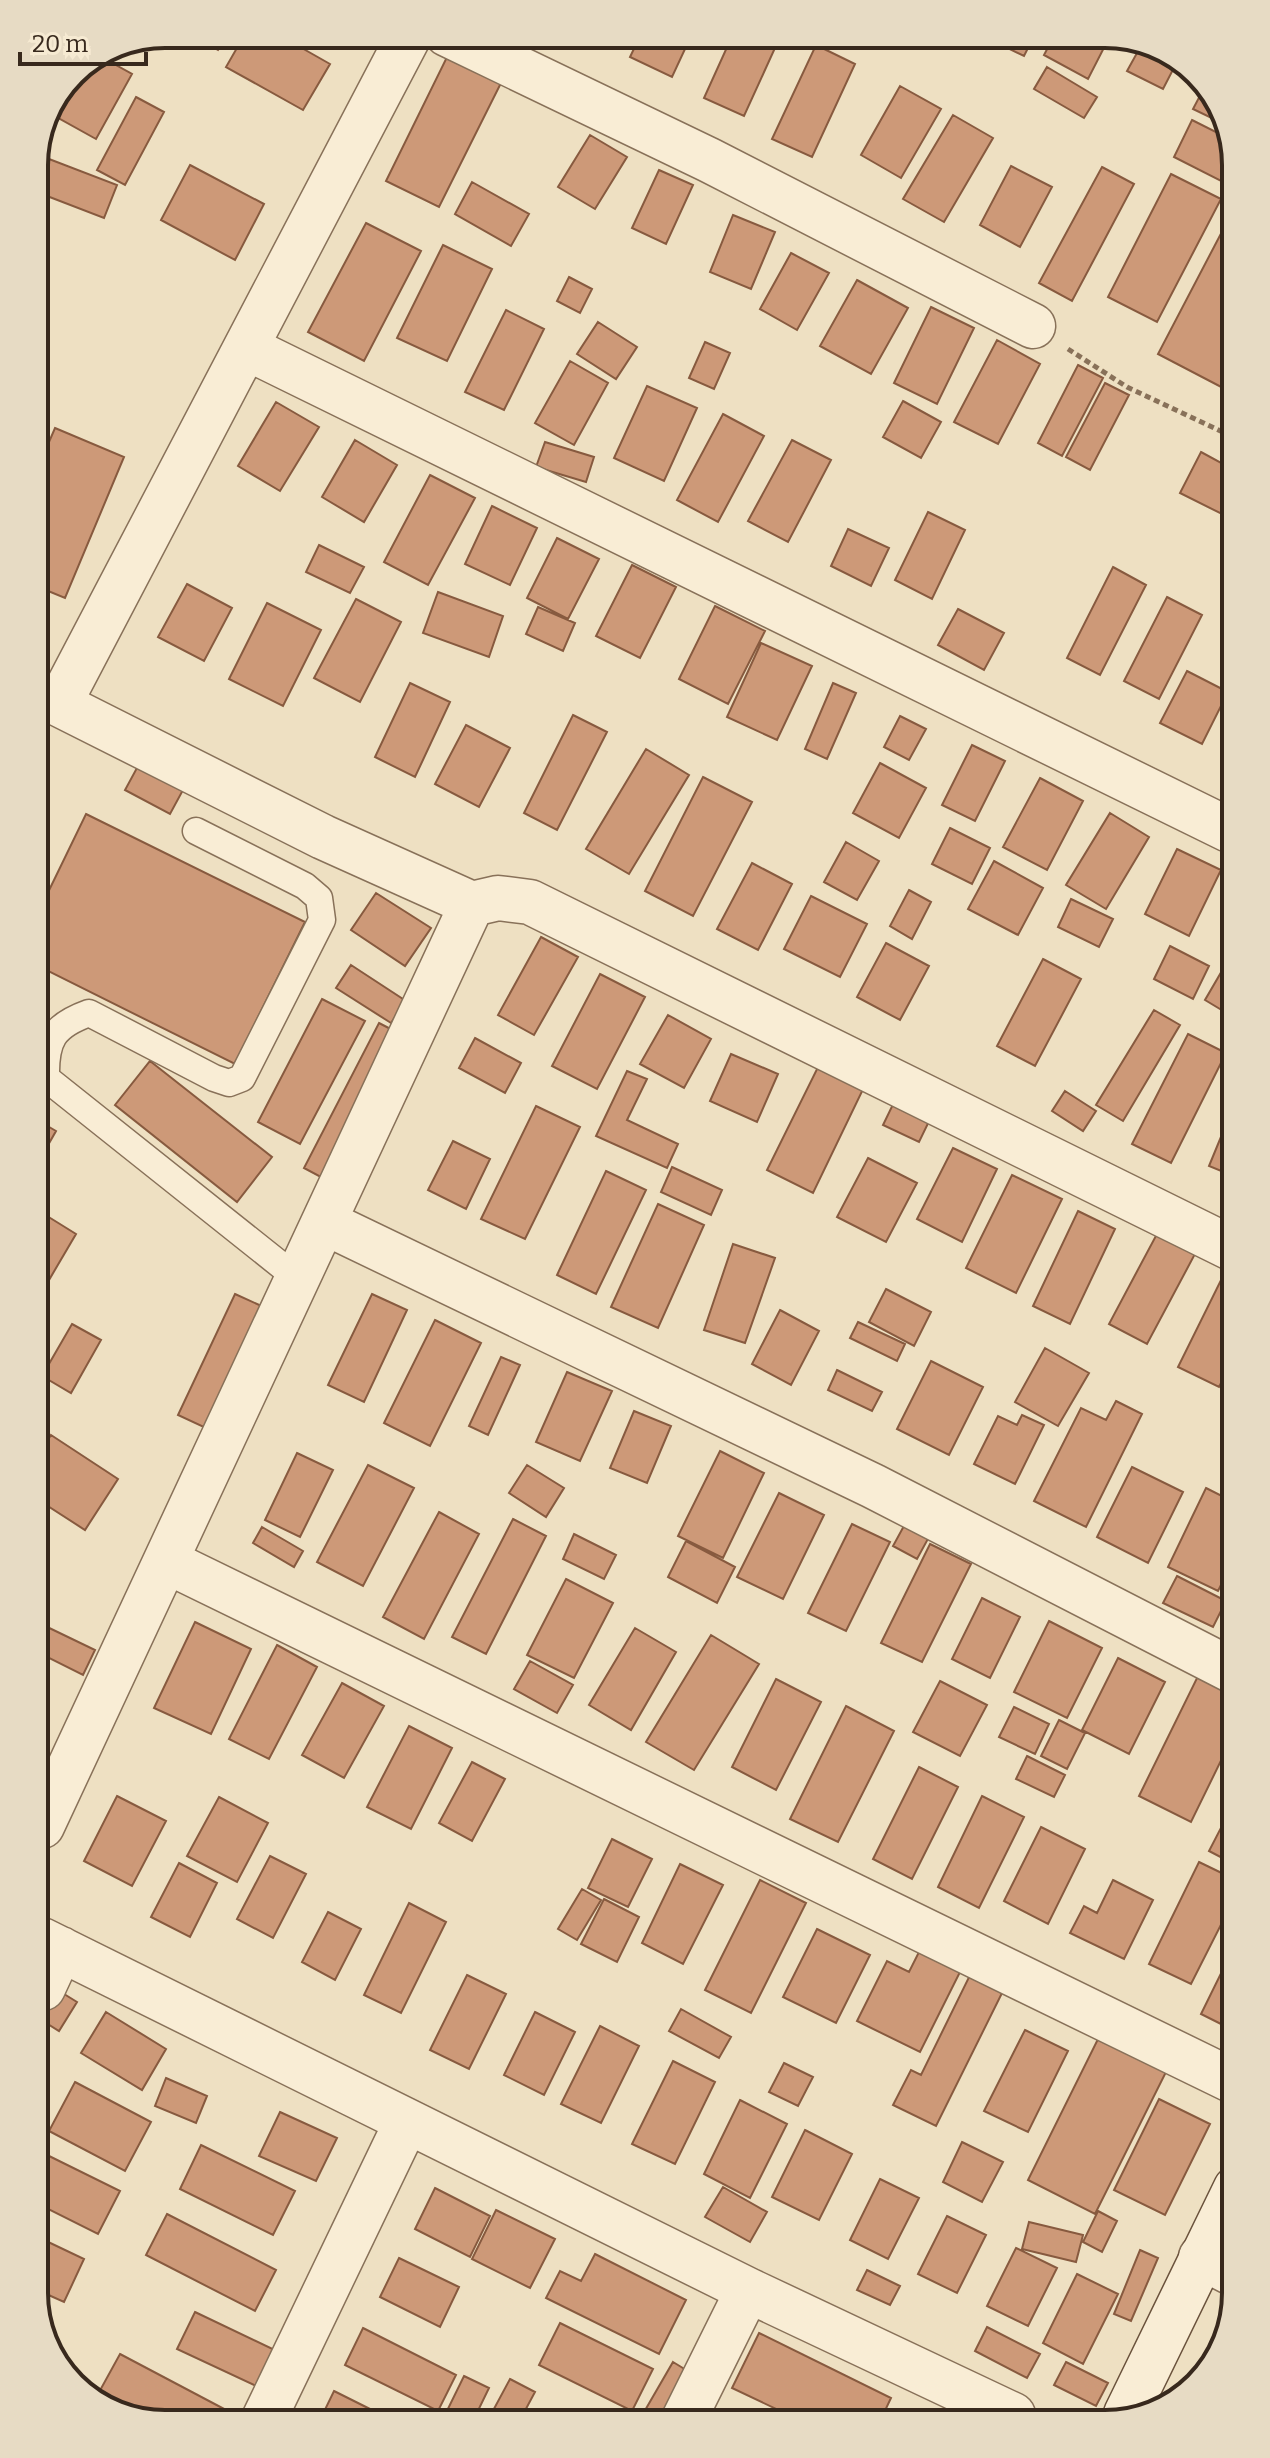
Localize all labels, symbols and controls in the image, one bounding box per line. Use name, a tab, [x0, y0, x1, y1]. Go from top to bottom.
scale bar	[20, 16, 146, 66]
text: 20 m	[32, 30, 88, 58]

